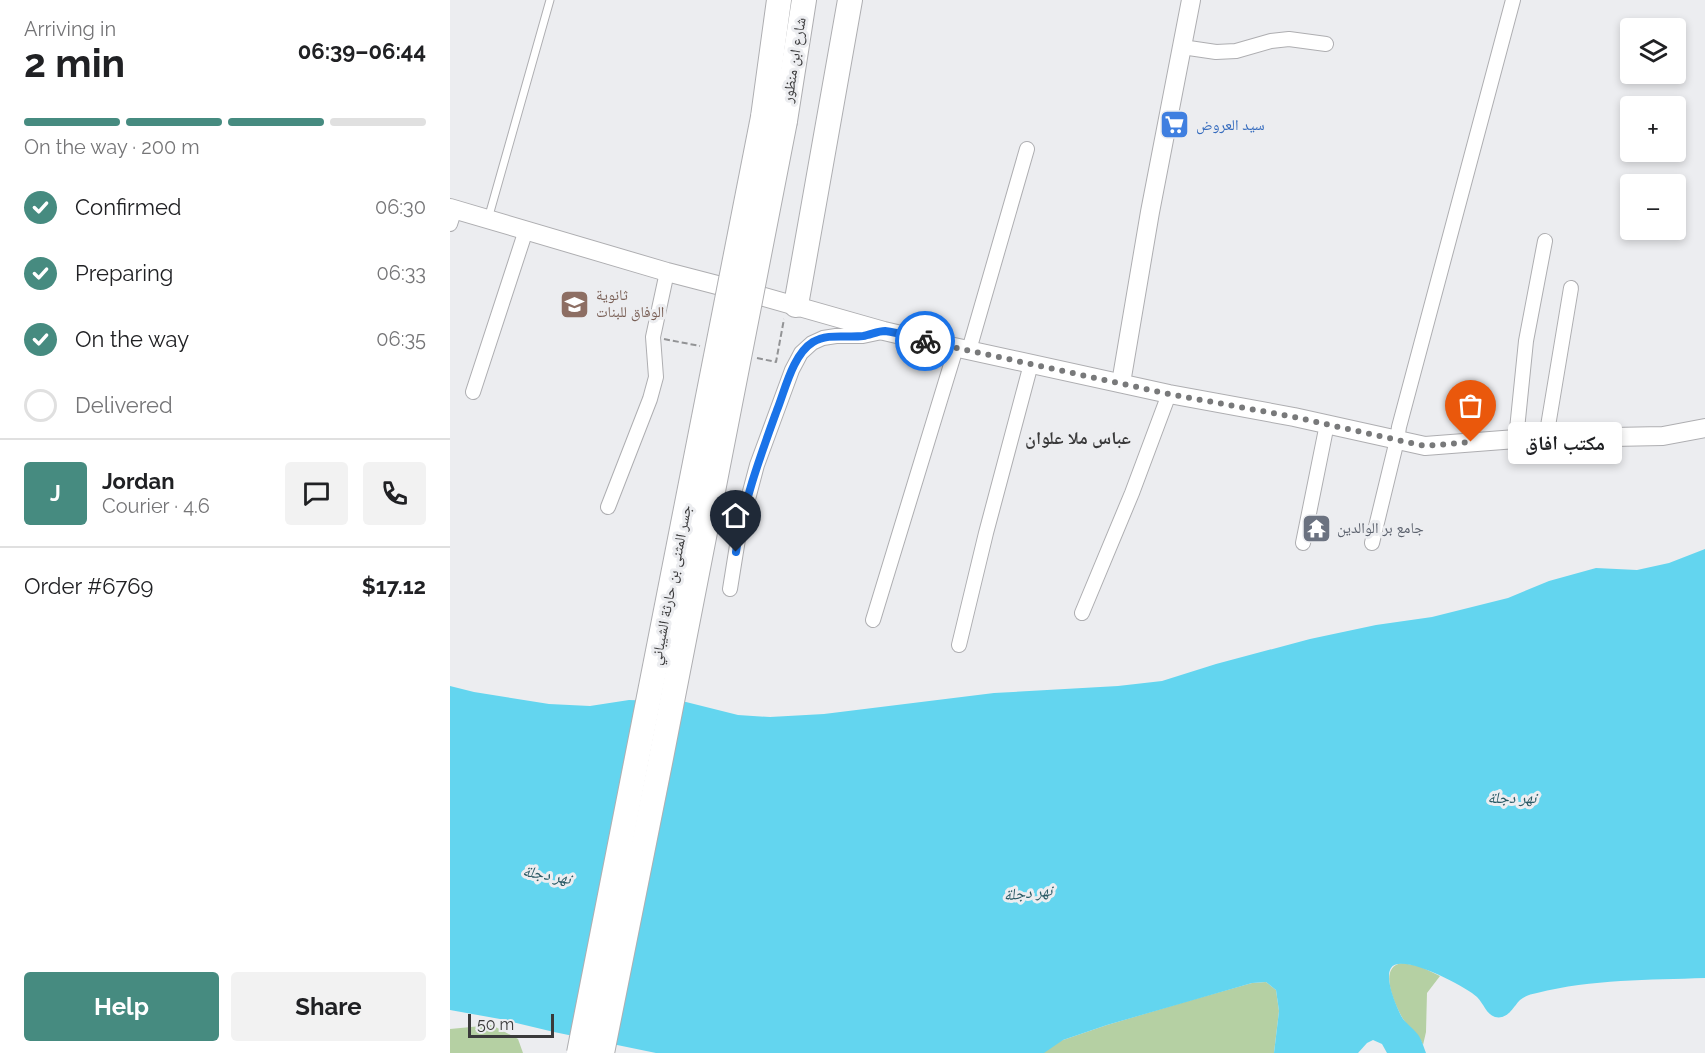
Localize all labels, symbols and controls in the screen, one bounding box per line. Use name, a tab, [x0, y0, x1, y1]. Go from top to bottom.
street label: شارع ابن منظور	[778, 16, 811, 105]
text: Arriving in	[24, 17, 116, 41]
map controls	[1620, 18, 1686, 240]
button: layers	[1620, 18, 1686, 84]
text: 06:39–06:44	[298, 38, 426, 64]
text: 2 min	[24, 40, 125, 86]
button: +	[1620, 96, 1686, 162]
supermarket icon: سيد العروض	[1159, 109, 1191, 141]
place label: سيد العروض	[1196, 116, 1265, 135]
text: On the way · 200 m	[24, 135, 200, 159]
button: −	[1620, 174, 1686, 240]
icon: check	[24, 191, 57, 224]
text: Confirmed	[75, 194, 182, 220]
text: 06:30	[375, 195, 426, 219]
icon: check	[24, 257, 57, 290]
text: Preparing	[75, 260, 173, 286]
text: 06:33	[377, 261, 426, 285]
place label: ثانوية الوفاق للبنات	[596, 286, 664, 322]
school or university icon: ثانوية الوفاق للبنات	[559, 288, 591, 320]
courier	[895, 311, 955, 371]
icon: check	[24, 323, 57, 356]
icon: bike	[909, 325, 942, 358]
text: On the way	[75, 326, 189, 352]
text: 06:35	[376, 327, 426, 351]
pin	[1445, 380, 1496, 442]
icon: bag	[1454, 389, 1487, 422]
text: Delivered	[75, 392, 173, 418]
callout: مكتب افاق	[1507, 421, 1621, 463]
district label: عباس ملا علوان	[1025, 427, 1131, 449]
text: مكتب افاق	[1525, 431, 1605, 455]
button: chat	[285, 462, 348, 525]
button: phone	[363, 462, 426, 525]
text: Jordan	[102, 468, 174, 494]
text: J	[50, 480, 61, 506]
pin	[710, 490, 761, 552]
text: Courier · 4.6	[102, 494, 210, 518]
icon: home	[719, 499, 752, 532]
street label: جسر المثنى بن حارثة الشيباني	[647, 503, 698, 667]
temple icon: جامع بر الوالدين	[1300, 512, 1332, 544]
place label: جامع بر الوالدين	[1337, 519, 1424, 538]
text: Order #6769	[24, 573, 153, 599]
text: $17.12	[362, 573, 426, 599]
water label: نهر دجلة	[1488, 788, 1539, 807]
water label: نهر دجلة	[521, 861, 575, 889]
water label: نهر دجلة	[1003, 880, 1056, 905]
button: Help	[24, 972, 219, 1041]
button: Share	[231, 972, 426, 1041]
scale bar	[468, 1011, 554, 1038]
text: 50 m	[477, 1015, 514, 1034]

